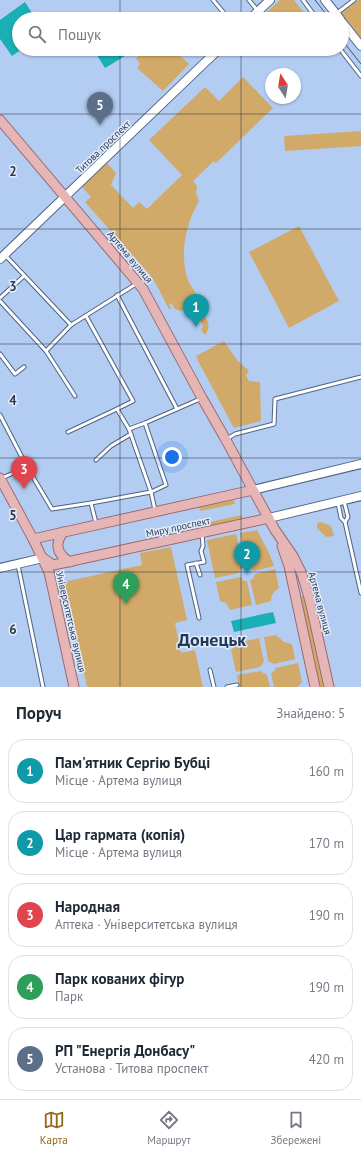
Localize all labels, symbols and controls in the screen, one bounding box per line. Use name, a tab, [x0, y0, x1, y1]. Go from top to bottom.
search box	[12, 12, 349, 56]
icon: search	[26, 23, 48, 45]
text: Пошук	[58, 25, 101, 44]
north arrow	[265, 68, 301, 104]
pin: 5	[87, 92, 113, 125]
street label: Титова проспект	[73, 117, 133, 177]
text: 2	[9, 163, 17, 180]
street label: Артема вулиця	[104, 228, 156, 286]
text: 3	[9, 278, 17, 295]
pin: 1	[183, 294, 209, 327]
text: 4	[9, 392, 17, 409]
your location	[162, 447, 182, 467]
pin: 3	[11, 456, 37, 489]
text: 5	[9, 507, 17, 524]
street label: Миру проспект	[145, 514, 211, 540]
pin: 2	[234, 541, 260, 574]
street label: Університетська вулиця	[53, 570, 89, 674]
street label: Артема вулиця	[305, 570, 335, 636]
pin: 4	[113, 571, 139, 604]
text: 6	[9, 621, 17, 638]
district label: Донецьк	[178, 628, 246, 651]
text: Поруч	[16, 702, 62, 724]
text: Знайдено: 5	[276, 705, 345, 722]
text: Пам'ятник Сергію Бубці	[55, 753, 210, 772]
text: 1	[26, 763, 34, 780]
text: 160 m	[309, 763, 344, 780]
text: Місце · Артема вулиця	[55, 772, 182, 789]
text: Цар гармата (копія)	[55, 825, 185, 844]
text: 2	[26, 835, 34, 852]
text: 170 m	[309, 835, 344, 852]
text: Місце · Артема вулиця	[55, 844, 182, 861]
text: Народная	[55, 897, 120, 916]
text: 3	[26, 907, 34, 924]
text: 190 m	[309, 907, 344, 924]
text: Аптека · Університетська вулиця	[55, 916, 238, 933]
text: Парк кованих фігур	[55, 969, 184, 988]
text: 4	[26, 979, 34, 996]
text: 190 m	[309, 979, 344, 996]
text: Парк	[55, 988, 83, 1005]
text: РП "Енергія Донбасу"	[55, 1041, 195, 1060]
text: 5	[26, 1051, 34, 1068]
text: 420 m	[309, 1051, 344, 1068]
text: Установа · Титова проспект	[55, 1060, 209, 1077]
tab: Карта	[40, 1109, 68, 1147]
tab: Маршрут	[147, 1109, 191, 1147]
tab: Збережені	[271, 1109, 321, 1147]

